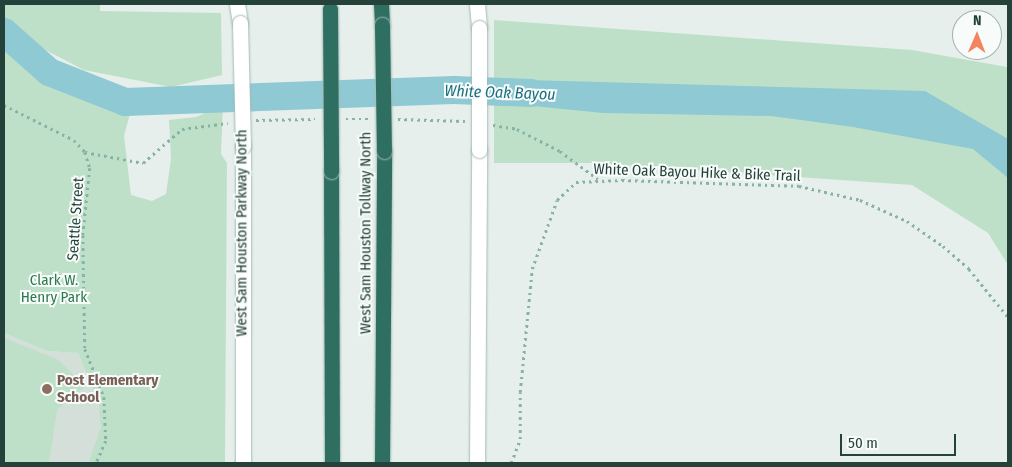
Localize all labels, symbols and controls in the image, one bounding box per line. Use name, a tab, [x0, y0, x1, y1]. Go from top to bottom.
north arrow	[952, 10, 1002, 60]
text: N	[973, 12, 982, 29]
water label: White Oak Bayou	[444, 81, 556, 105]
street label: West Sam Houston Parkway North	[233, 129, 251, 337]
street label: West Sam Houston Tollway North	[357, 132, 375, 334]
street label: White Oak Bayou Hike & Bike Trail	[593, 160, 801, 186]
street label: Seattle Street	[64, 177, 88, 261]
park label: Clark W. Henry Park	[21, 271, 87, 306]
place label: Post Elementary School	[57, 371, 158, 406]
marker: Post Elementary School	[41, 383, 53, 395]
scale bar	[842, 424, 958, 456]
text: 50 m	[848, 434, 878, 452]

